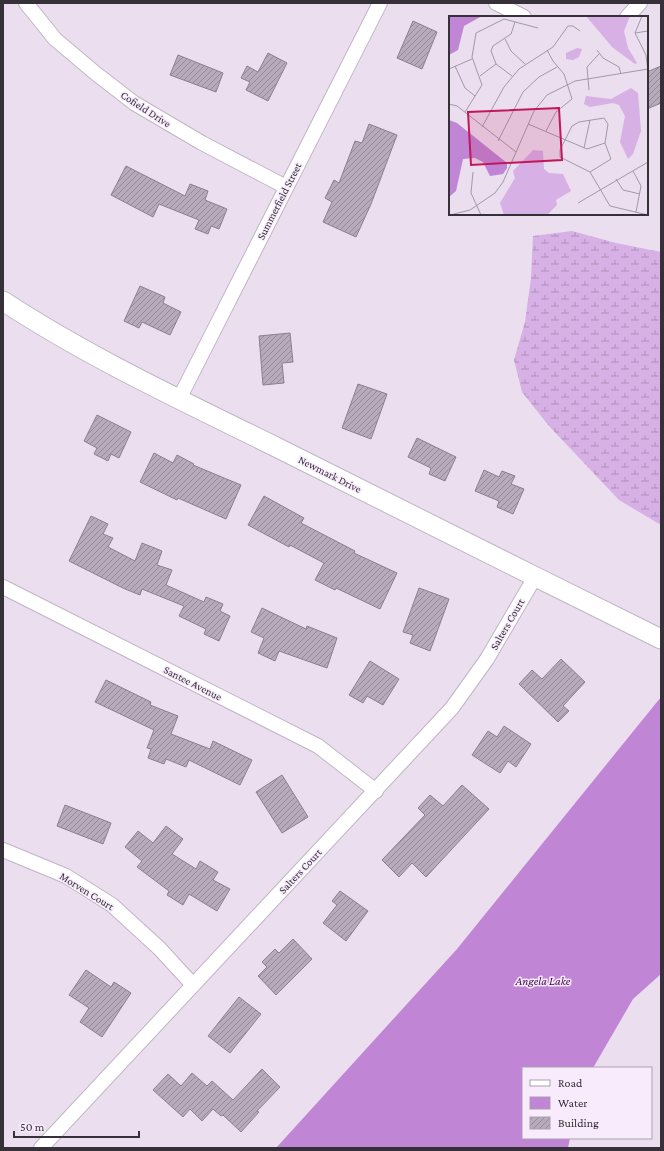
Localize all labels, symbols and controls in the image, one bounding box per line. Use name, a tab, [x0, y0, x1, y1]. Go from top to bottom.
inset map	[449, 16, 648, 215]
street label: Cofield Drive	[119, 88, 173, 130]
street label: Summerfield Street	[254, 160, 304, 241]
street label: Newmark Drive	[296, 453, 364, 495]
street label: Salters Court	[488, 596, 527, 652]
street label: Santee Avenue	[162, 663, 224, 703]
street label: Salters Court	[276, 846, 324, 896]
street label: Morven Court	[58, 870, 117, 913]
water label: Angela Lake	[515, 974, 571, 988]
legend	[522, 1067, 652, 1139]
text: Road	[558, 1076, 583, 1090]
text: Water	[558, 1096, 588, 1110]
scale bar	[14, 1113, 139, 1139]
text: Building	[558, 1116, 599, 1130]
text: 50 m	[20, 1120, 45, 1134]

